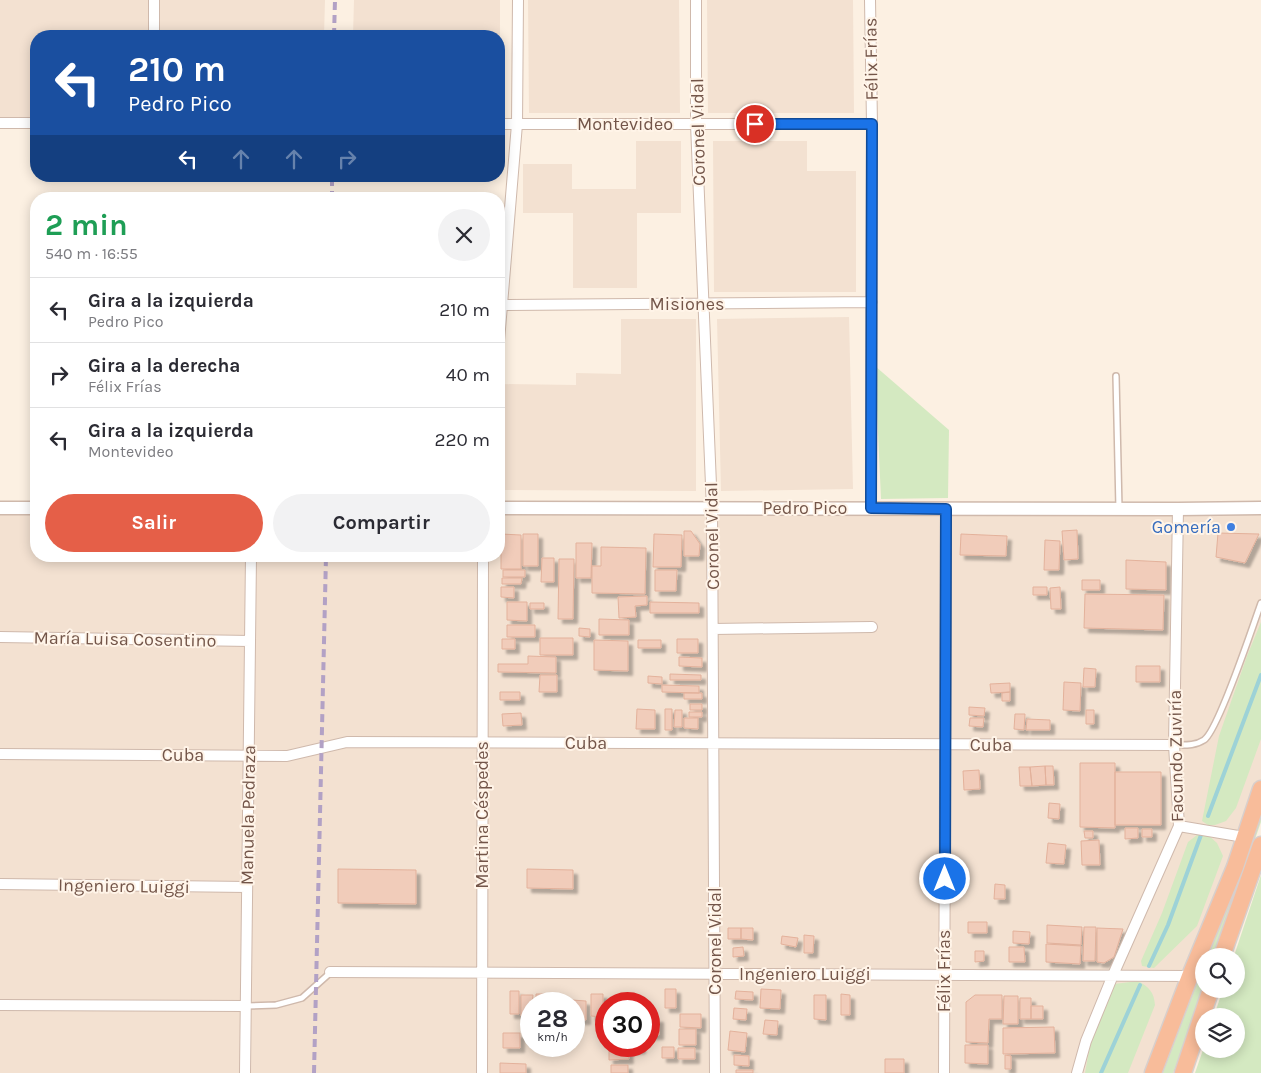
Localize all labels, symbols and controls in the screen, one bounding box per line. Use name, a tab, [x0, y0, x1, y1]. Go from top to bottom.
street label: Félix Frías	[859, 17, 883, 101]
text: 210 m	[128, 49, 226, 90]
icon: left	[45, 50, 110, 115]
street label: Coronel Vidal	[686, 78, 710, 186]
text: Pedro Pico	[128, 91, 232, 117]
pin	[734, 103, 776, 145]
icon: arrive	[741, 110, 769, 138]
street label: Montevideo	[577, 113, 673, 135]
icon: left	[174, 145, 202, 173]
icon: ahead	[227, 145, 255, 173]
icon: ahead	[280, 145, 308, 173]
icon: right	[333, 145, 361, 173]
text: 2 min	[45, 207, 128, 243]
button: close	[438, 209, 490, 261]
text: 540 m · 16:55	[45, 244, 138, 263]
text: Gira a la izquierda	[88, 290, 254, 312]
street label: Misiones	[650, 293, 724, 315]
icon: left	[45, 296, 73, 324]
text: 210 m	[439, 299, 490, 321]
text: Pedro Pico	[88, 312, 164, 331]
text: Gira a la derecha	[88, 355, 240, 377]
icon: right	[45, 361, 73, 389]
text: 40 m	[446, 364, 490, 386]
text: Félix Frías	[88, 377, 162, 396]
text: Gira a la izquierda	[88, 420, 254, 442]
icon: left	[45, 426, 73, 454]
text: 220 m	[434, 429, 490, 451]
text: Montevideo	[88, 442, 173, 461]
street label: Coronel Vidal	[700, 482, 724, 590]
button: Salir	[45, 494, 263, 552]
button: Compartir	[273, 494, 490, 552]
street label: Pedro Pico	[763, 497, 847, 519]
place label: Gomería	[1152, 516, 1221, 538]
marker: Gomería	[1225, 521, 1237, 533]
street label: María Luisa Cosentino	[33, 626, 217, 652]
street label: Facundo Zuviría	[1164, 690, 1188, 822]
street label: Cuba	[565, 732, 607, 754]
street label: Cuba	[970, 734, 1012, 756]
street label: Martina Céspedes	[471, 741, 493, 889]
street label: Cuba	[162, 744, 204, 766]
street label: Manuela Pedraza	[236, 745, 260, 885]
position arrow	[918, 852, 970, 904]
street label: Ingeniero Luiggi	[58, 874, 190, 898]
street label: Coronel Vidal	[704, 887, 726, 995]
street label: Félix Frías	[933, 930, 955, 1012]
map controls	[1195, 948, 1245, 1058]
button: search	[1195, 948, 1245, 998]
street label: Ingeniero Luiggi	[739, 963, 871, 985]
speed limit sign: 30	[595, 992, 660, 1057]
text: 28	[537, 1004, 568, 1033]
button: layers	[1195, 1008, 1245, 1058]
text: km/h	[537, 1030, 568, 1044]

